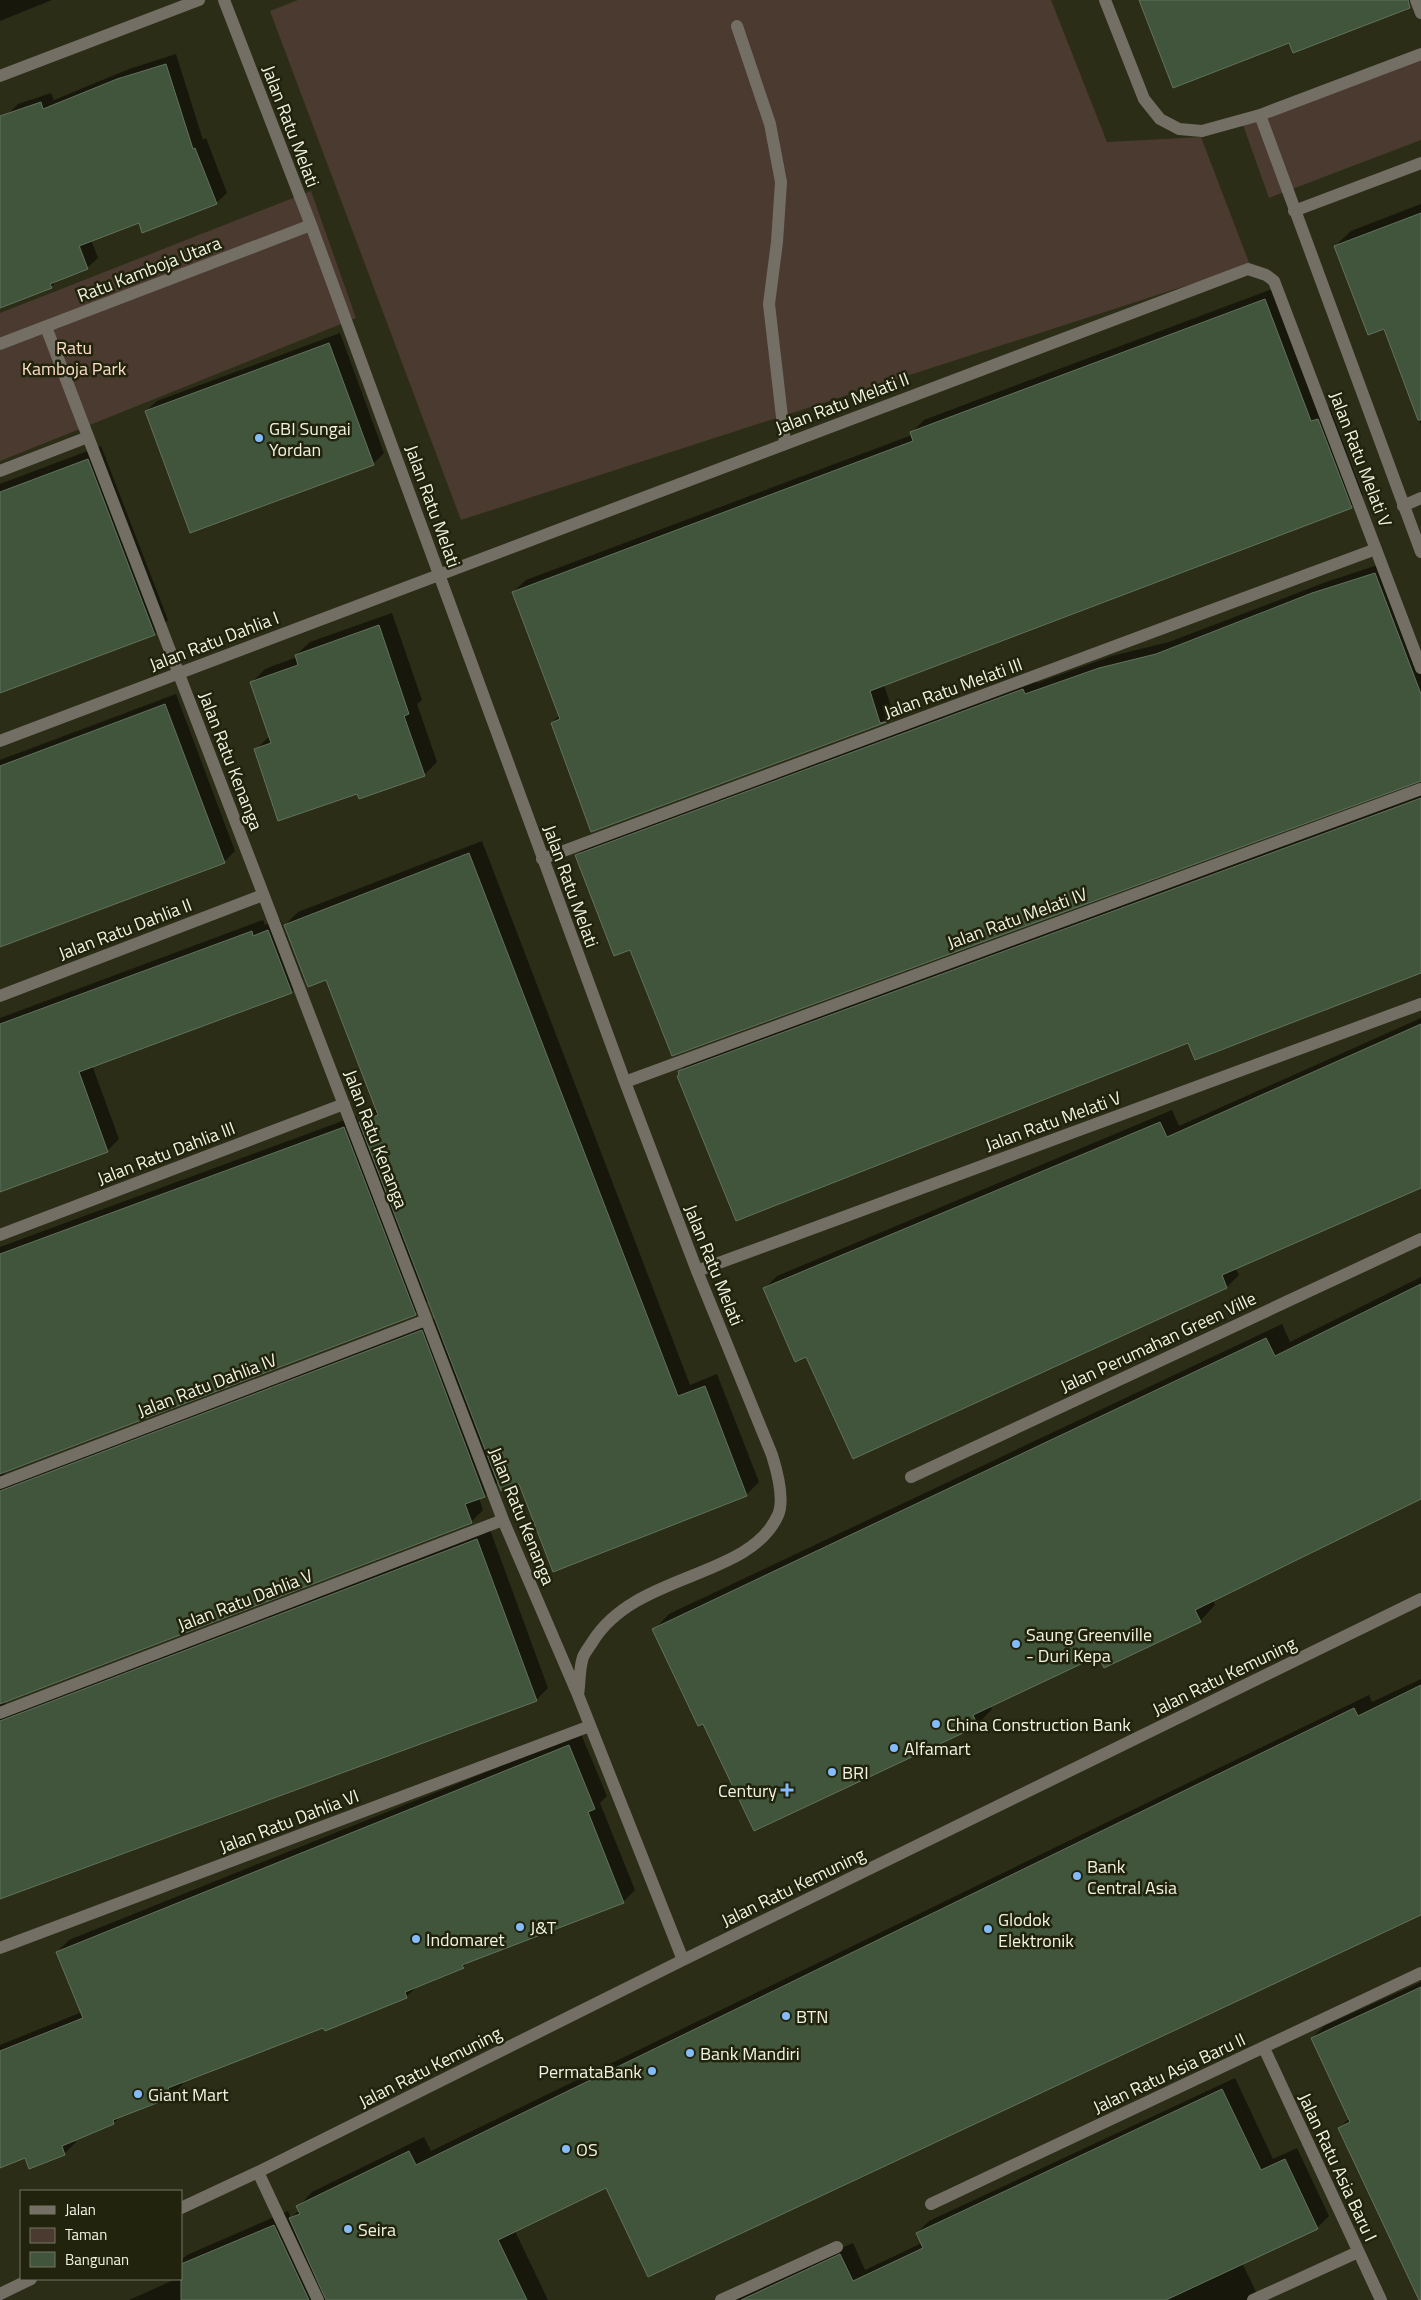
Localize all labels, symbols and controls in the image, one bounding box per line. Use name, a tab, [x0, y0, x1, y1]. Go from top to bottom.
street label: Jalan Ratu Melati	[255, 61, 327, 191]
street label: Ratu Kamboja Utara	[73, 229, 225, 309]
park label: Ratu Kamboja Park	[22, 334, 127, 382]
street label: Jalan Ratu Melati II	[771, 365, 913, 441]
street label: Jalan Ratu Melati V	[1323, 387, 1399, 531]
place label: GBI Sungai Yordan	[269, 415, 351, 463]
marker: GBI Sungai Yordan	[253, 432, 265, 444]
street label: Jalan Ratu Melati	[398, 441, 468, 571]
street label: Jalan Ratu Dahlia I	[145, 604, 283, 678]
street label: Jalan Ratu Melati III	[880, 650, 1026, 726]
street label: Jalan Ratu Kenanga	[192, 688, 270, 834]
street label: Jalan Ratu Melati	[536, 821, 606, 951]
street label: Jalan Ratu Melati IV	[943, 880, 1091, 956]
street label: Jalan Ratu Dahlia II	[54, 891, 196, 967]
street label: Jalan Ratu Kenanga	[337, 1066, 415, 1212]
street label: Jalan Ratu Melati V	[981, 1084, 1125, 1158]
street label: Jalan Ratu Dahlia III	[93, 1114, 239, 1192]
street label: Jalan Ratu Melati	[677, 1200, 751, 1330]
street label: Jalan Perumahan Green Ville	[1055, 1285, 1261, 1399]
street label: Jalan Ratu Dahlia IV	[133, 1346, 281, 1424]
street label: Jalan Ratu Kenanga	[482, 1443, 562, 1589]
street label: Jalan Ratu Dahlia V	[173, 1562, 317, 1638]
place label: Saung Greenville - Duri Kepa	[1026, 1621, 1152, 1669]
street label: Jalan Ratu Kemuning	[1147, 1629, 1301, 1723]
marker: Saung Greenville - Duri Kepa	[1010, 1638, 1022, 1650]
place label: China Construction Bank	[946, 1711, 1131, 1738]
marker: China Construction Bank	[930, 1718, 942, 1730]
place label: Alfamart	[904, 1735, 971, 1762]
marker: Alfamart	[888, 1742, 900, 1754]
place label: BRI	[842, 1759, 869, 1786]
marker: BRI	[826, 1766, 838, 1778]
place label: Century	[718, 1777, 777, 1804]
street label: Jalan Ratu Dahlia VI	[215, 1782, 363, 1860]
marker: Century	[781, 1784, 793, 1796]
street label: Jalan Ratu Kemuning	[716, 1840, 870, 1934]
place label: Bank Central Asia	[1087, 1853, 1177, 1901]
marker: Bank Central Asia	[1071, 1870, 1083, 1882]
place label: Glodok Elektronik	[998, 1906, 1074, 1954]
place label: J&T	[530, 1914, 557, 1941]
marker: J&T	[514, 1921, 526, 1933]
marker: Glodok Elektronik	[982, 1923, 994, 1935]
place label: Indomaret	[426, 1926, 505, 1953]
marker: Indomaret	[410, 1933, 422, 1945]
place label: BTN	[796, 2003, 828, 2030]
marker: BTN	[780, 2010, 792, 2022]
street label: Jalan Ratu Kemuning	[354, 2019, 506, 2115]
street label: Jalan Ratu Asia Baru II	[1088, 2026, 1250, 2120]
place label: Bank Mandiri	[700, 2040, 800, 2067]
marker: Bank Mandiri	[684, 2047, 696, 2059]
place label: PermataBank	[538, 2058, 642, 2085]
marker: PermataBank	[646, 2065, 658, 2077]
place label: Giant Mart	[148, 2081, 229, 2108]
marker: Giant Mart	[132, 2088, 144, 2100]
street label: Jalan Ratu Asia Baru I	[1292, 2088, 1384, 2246]
place label: OS	[576, 2136, 598, 2163]
marker: OS	[560, 2143, 572, 2155]
legend	[20, 2190, 182, 2280]
text: Jalan	[65, 2198, 96, 2221]
place label: Seira	[358, 2216, 396, 2243]
text: Taman	[65, 2223, 107, 2246]
marker: Seira	[342, 2223, 354, 2235]
text: Bangunan	[65, 2248, 129, 2271]

